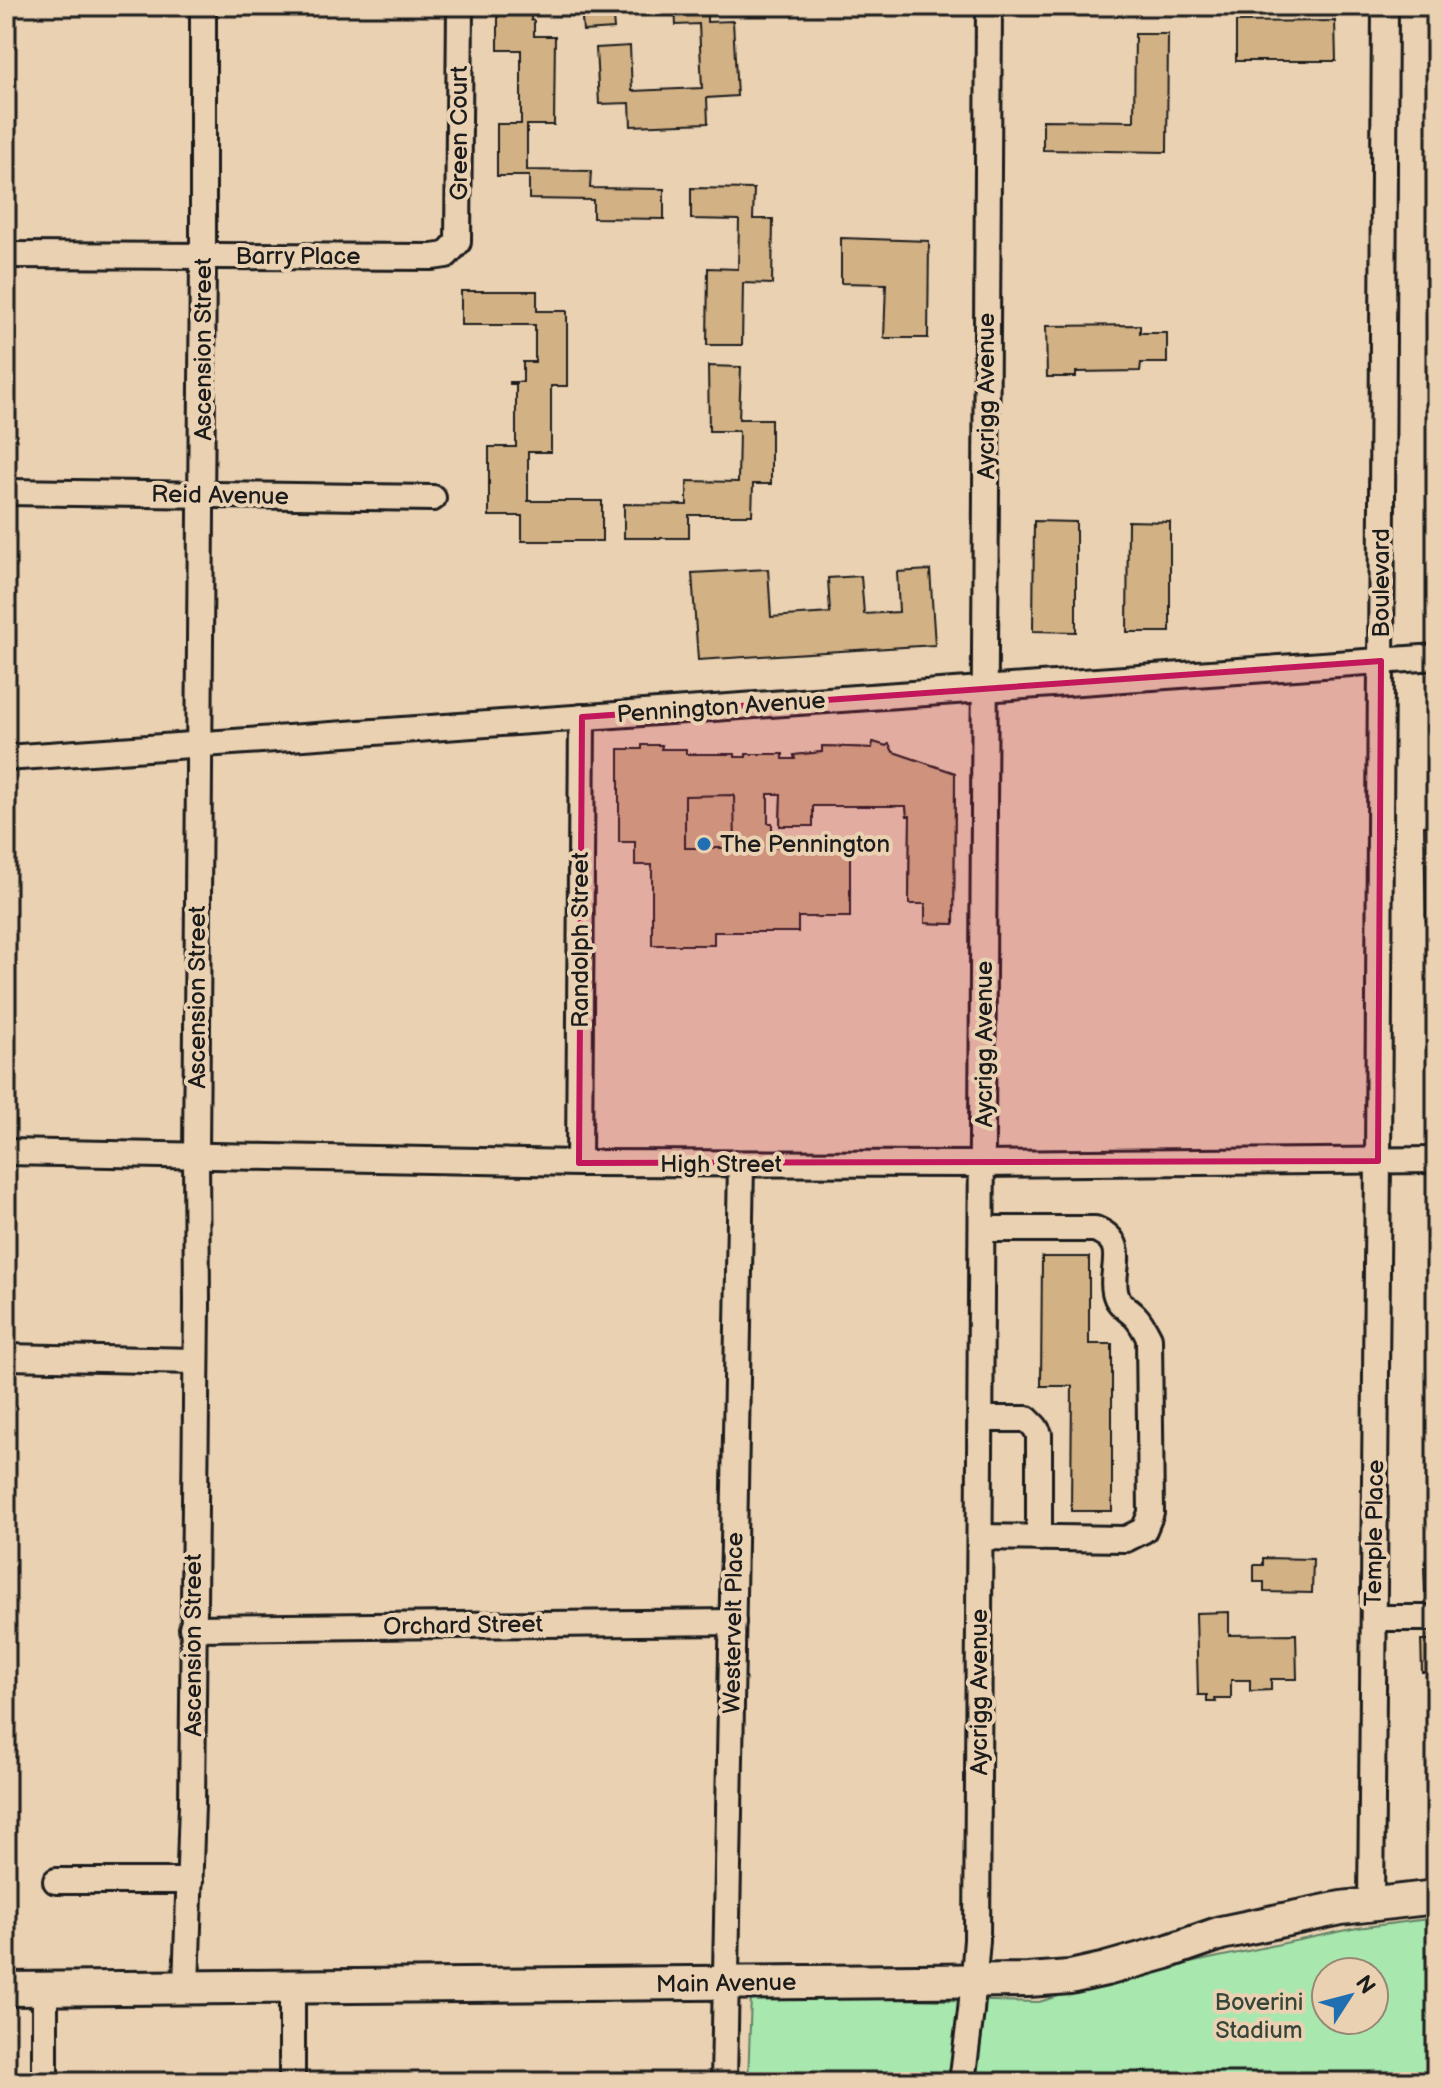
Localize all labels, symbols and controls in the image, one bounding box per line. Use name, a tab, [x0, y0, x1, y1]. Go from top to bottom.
street label: Green Court	[445, 65, 474, 200]
street label: Barry Place	[235, 242, 361, 271]
street label: Ascension Street	[189, 257, 218, 440]
street label: Aycrigg Avenue	[972, 313, 1001, 479]
street label: Reid Avenue	[151, 480, 289, 511]
street label: Boulevard	[1367, 528, 1396, 638]
street label: Pennington Avenue	[616, 686, 826, 729]
place label: The Pennington	[720, 830, 890, 859]
marker: The Pennington	[695, 835, 713, 853]
street label: Randolph Street	[566, 851, 595, 1028]
street label: Ascension Street	[183, 905, 212, 1088]
street label: Aycrigg Avenue	[970, 961, 999, 1127]
street label: High Street	[660, 1150, 783, 1179]
street label: Temple Place	[1359, 1459, 1390, 1607]
street label: Westervelt Place	[717, 1532, 750, 1714]
street label: Ascension Street	[179, 1553, 208, 1736]
street label: Aycrigg Avenue	[965, 1609, 994, 1775]
street label: Orchard Street	[383, 1610, 544, 1641]
north arrow	[1310, 1956, 1390, 2036]
street label: Main Avenue	[656, 1968, 796, 1999]
text: N	[1349, 1971, 1381, 2000]
park label: Boverini Stadium	[1215, 1988, 1303, 2045]

